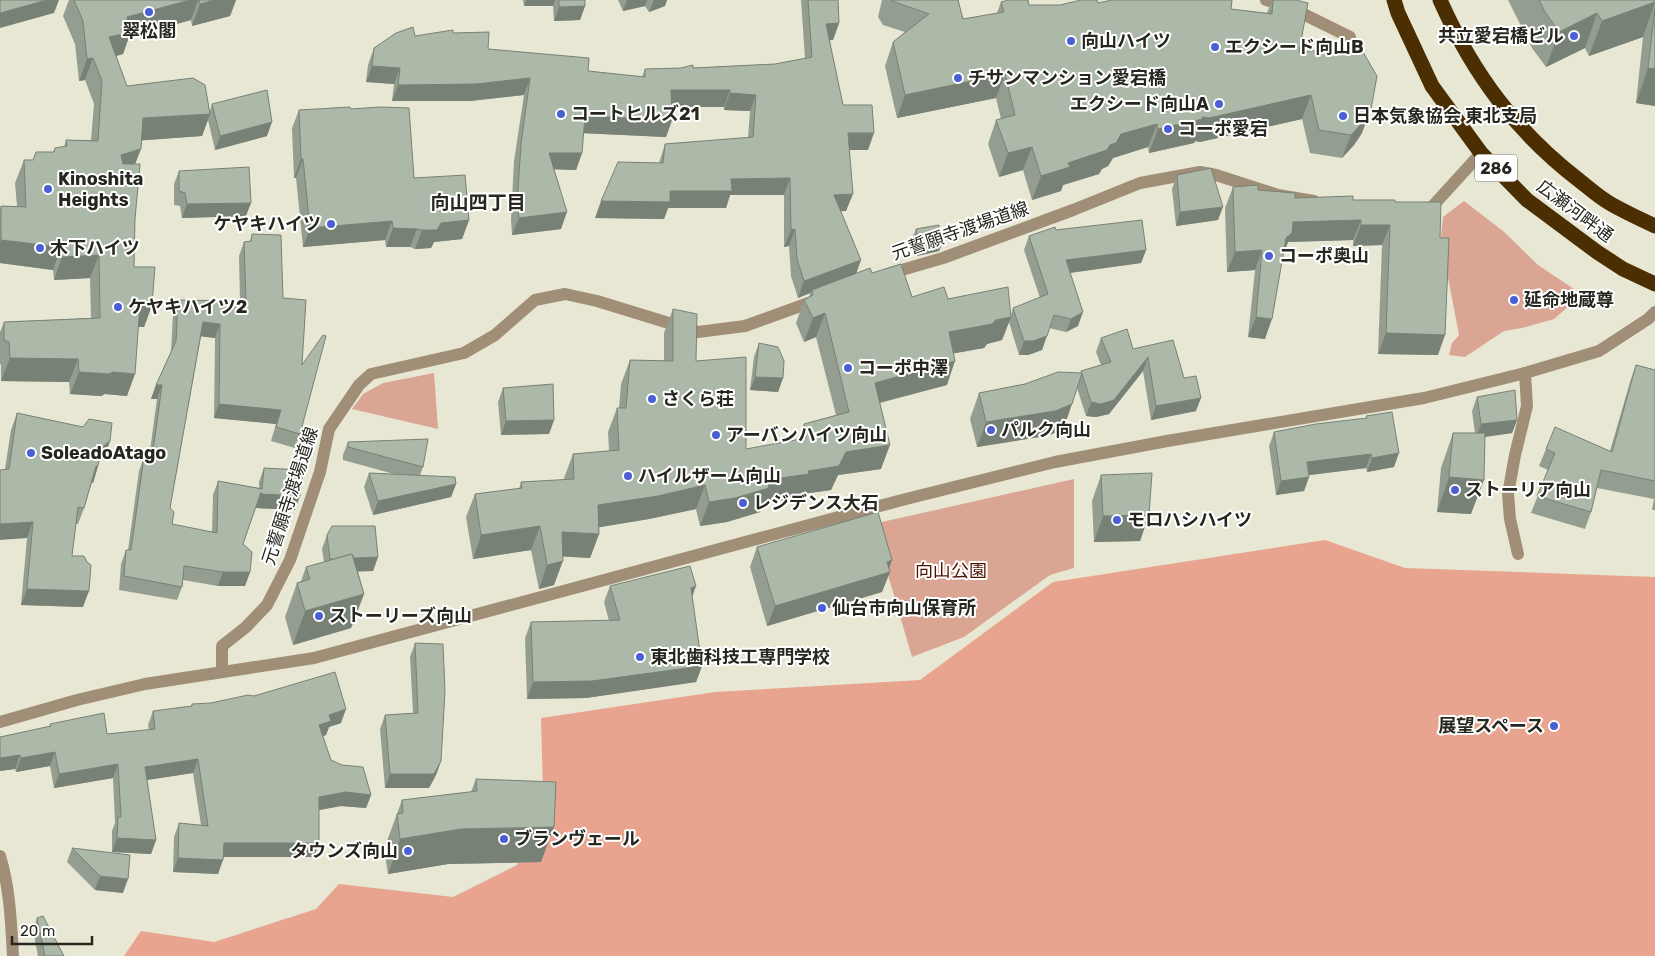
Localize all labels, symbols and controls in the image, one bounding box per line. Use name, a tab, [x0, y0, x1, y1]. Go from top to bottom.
marker: 翠松閣	[143, 6, 155, 18]
place label: 翠松閣	[122, 20, 176, 42]
place label: 共立愛宕橋ビル	[1438, 25, 1564, 47]
place label: 向山ハイツ	[1081, 30, 1171, 52]
marker: 共立愛宕橋ビル	[1568, 30, 1580, 42]
marker: 向山ハイツ	[1065, 35, 1077, 47]
place label: エクシード向山B	[1225, 36, 1364, 58]
marker: エクシード向山B	[1209, 41, 1221, 53]
place label: チサンマンション愛宕橋	[968, 67, 1166, 89]
marker: チサンマンション愛宕橋	[952, 72, 964, 84]
place label: エクシード向山A	[1070, 93, 1209, 115]
marker: エクシード向山A	[1213, 98, 1225, 110]
place label: コートヒルズ21	[571, 103, 700, 125]
place label: 日本気象協会 東北支局	[1353, 105, 1537, 127]
marker: コートヒルズ21	[555, 108, 567, 120]
marker: 日本気象協会 東北支局	[1337, 110, 1349, 122]
place label: コーポ愛宕	[1178, 118, 1268, 140]
marker: コーポ愛宕	[1162, 123, 1174, 135]
road number: 286	[1475, 154, 1517, 182]
place label: Kinoshita Heights	[58, 168, 143, 211]
street label: 広瀬河畔通	[1532, 175, 1618, 247]
marker: Kinoshita Heights	[42, 183, 54, 195]
district label: 向山四丁目	[430, 191, 526, 214]
street label: 元誓願寺渡場道線	[888, 197, 1032, 265]
place label: ケヤキハイツ	[213, 213, 321, 235]
marker: ケヤキハイツ	[325, 218, 337, 230]
place label: 木下ハイツ	[50, 237, 140, 259]
marker: 木下ハイツ	[34, 242, 46, 254]
place label: コーポ奥山	[1279, 245, 1369, 267]
marker: コーポ奥山	[1263, 250, 1275, 262]
place label: 延命地蔵尊	[1524, 289, 1614, 311]
marker: 延命地蔵尊	[1508, 294, 1520, 306]
place label: ケヤキハイツ2	[128, 296, 247, 318]
marker: ケヤキハイツ2	[112, 301, 124, 313]
place label: コーポ中澤	[858, 357, 948, 379]
marker: コーポ中澤	[842, 362, 854, 374]
place label: さくら荘	[662, 388, 734, 410]
marker: さくら荘	[646, 393, 658, 405]
place label: パルク向山	[1001, 419, 1091, 441]
street label: 元誓願寺渡場道線	[257, 424, 323, 568]
place label: アーバンハイツ向山	[726, 424, 887, 446]
marker: パルク向山	[985, 424, 997, 436]
marker: アーバンハイツ向山	[710, 429, 722, 441]
place label: SoleadoAtago	[41, 442, 166, 464]
marker: SoleadoAtago	[25, 447, 37, 459]
place label: ハイルザーム向山	[638, 465, 781, 487]
marker: ハイルザーム向山	[622, 470, 634, 482]
place label: ストーリア向山	[1465, 479, 1591, 501]
marker: ストーリア向山	[1449, 484, 1461, 496]
place label: レジデンス大石	[753, 492, 879, 514]
marker: レジデンス大石	[737, 497, 749, 509]
place label: モロハシハイツ	[1127, 509, 1252, 531]
marker: モロハシハイツ	[1111, 514, 1123, 526]
park label: 向山公園	[915, 560, 987, 582]
place label: 仙台市向山保育所	[832, 597, 976, 619]
marker: 仙台市向山保育所	[816, 602, 828, 614]
place label: ストーリーズ向山	[329, 605, 472, 627]
marker: ストーリーズ向山	[313, 610, 325, 622]
place label: 東北歯科技工専門学校	[650, 646, 830, 668]
marker: 東北歯科技工専門学校	[634, 651, 646, 663]
place label: 展望スペース	[1438, 715, 1544, 737]
marker: 展望スペース	[1548, 720, 1560, 732]
place label: ブランヴェール	[514, 828, 640, 850]
marker: ブランヴェール	[498, 833, 510, 845]
place label: タウンズ向山	[290, 840, 398, 862]
marker: タウンズ向山	[402, 845, 414, 857]
scale bar	[12, 914, 92, 946]
text: 20 m	[20, 922, 55, 940]

